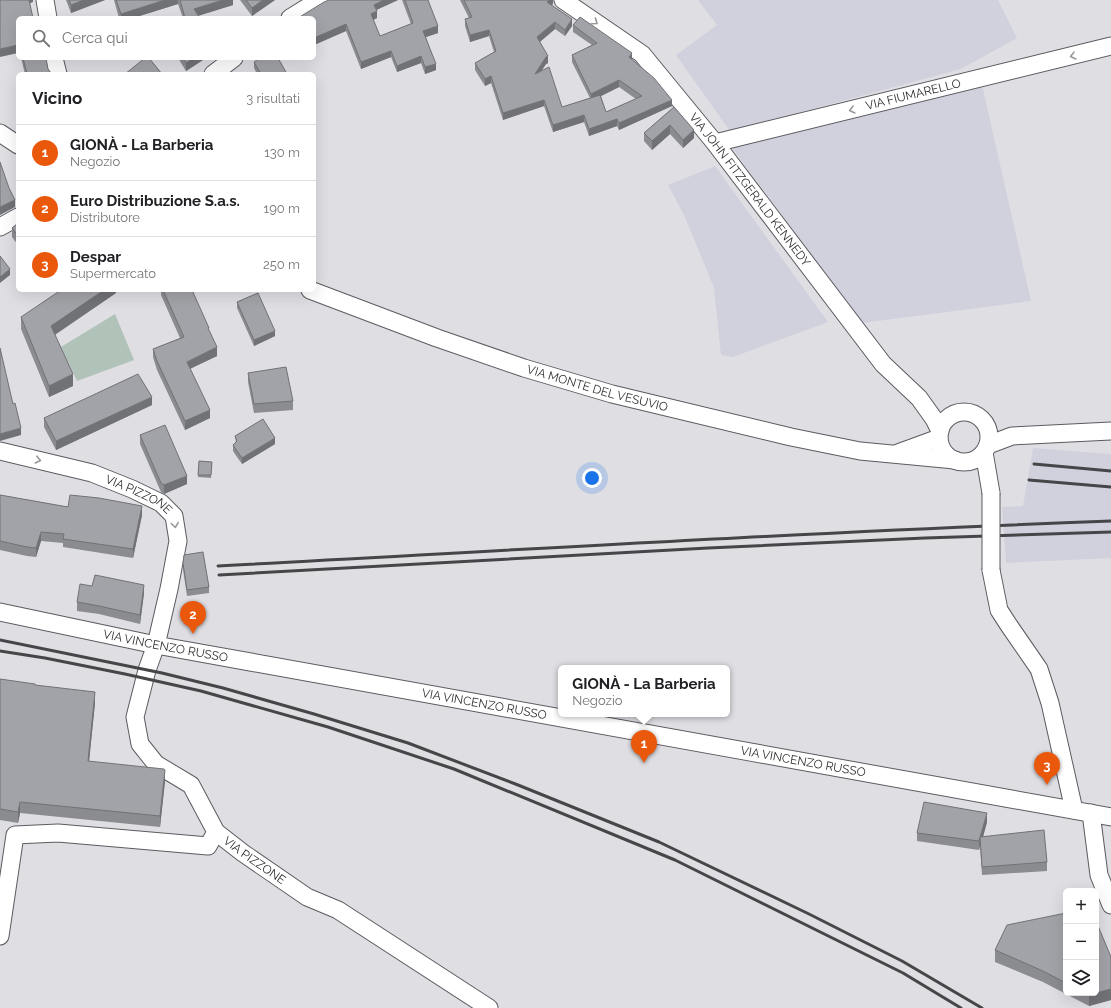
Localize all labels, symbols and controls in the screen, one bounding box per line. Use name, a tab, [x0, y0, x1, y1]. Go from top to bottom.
search box	[16, 16, 316, 60]
one-way arrow	[591, 17, 598, 24]
icon: search	[30, 27, 52, 49]
text: Cerca qui	[62, 29, 128, 47]
one-way arrow	[1070, 51, 1076, 59]
street label: VIA FIUMARELLO	[864, 76, 962, 113]
text: Vicino	[32, 88, 82, 108]
text: 3 risultati	[246, 91, 300, 106]
one-way arrow	[848, 105, 855, 113]
street label: VIA JOHN FITZGERALD KENNEDY	[686, 110, 813, 269]
text: GIONÀ - La Barberia	[70, 136, 213, 154]
text: 1	[42, 145, 48, 160]
text: 130 m	[264, 145, 300, 160]
text: Negozio	[70, 154, 120, 169]
text: Euro Distribuzione S.a.s.	[70, 192, 240, 210]
text: 2	[41, 201, 49, 216]
text: 190 m	[264, 201, 300, 216]
text: Distributore	[70, 210, 140, 225]
text: Despar	[70, 248, 121, 266]
text: 3	[41, 257, 49, 272]
text: 250 m	[263, 257, 300, 272]
text: Supermercato	[70, 266, 156, 281]
street label: VIA MONTE DEL VESUVIO	[525, 362, 669, 414]
one-way arrow	[35, 456, 41, 464]
your location	[582, 468, 602, 488]
street label: VIA PIZZONE	[103, 472, 175, 517]
one-way arrow	[170, 522, 179, 528]
pin: 2	[180, 601, 206, 634]
street label: VIA VINCENZO RUSSO	[102, 627, 229, 665]
popup	[558, 665, 730, 717]
text: GIONÀ - La Barberia	[572, 675, 716, 693]
street label: VIA VINCENZO RUSSO	[421, 686, 548, 722]
text: Negozio	[572, 693, 622, 708]
pin: 1	[631, 730, 657, 763]
street label: VIA VINCENZO RUSSO	[740, 743, 867, 780]
pin: 3	[1034, 752, 1060, 785]
street label: VIA PIZZONE	[221, 833, 288, 887]
map controls	[1063, 888, 1099, 996]
button: +	[1063, 888, 1099, 924]
button: −	[1063, 924, 1099, 960]
button: layers	[1063, 960, 1099, 996]

